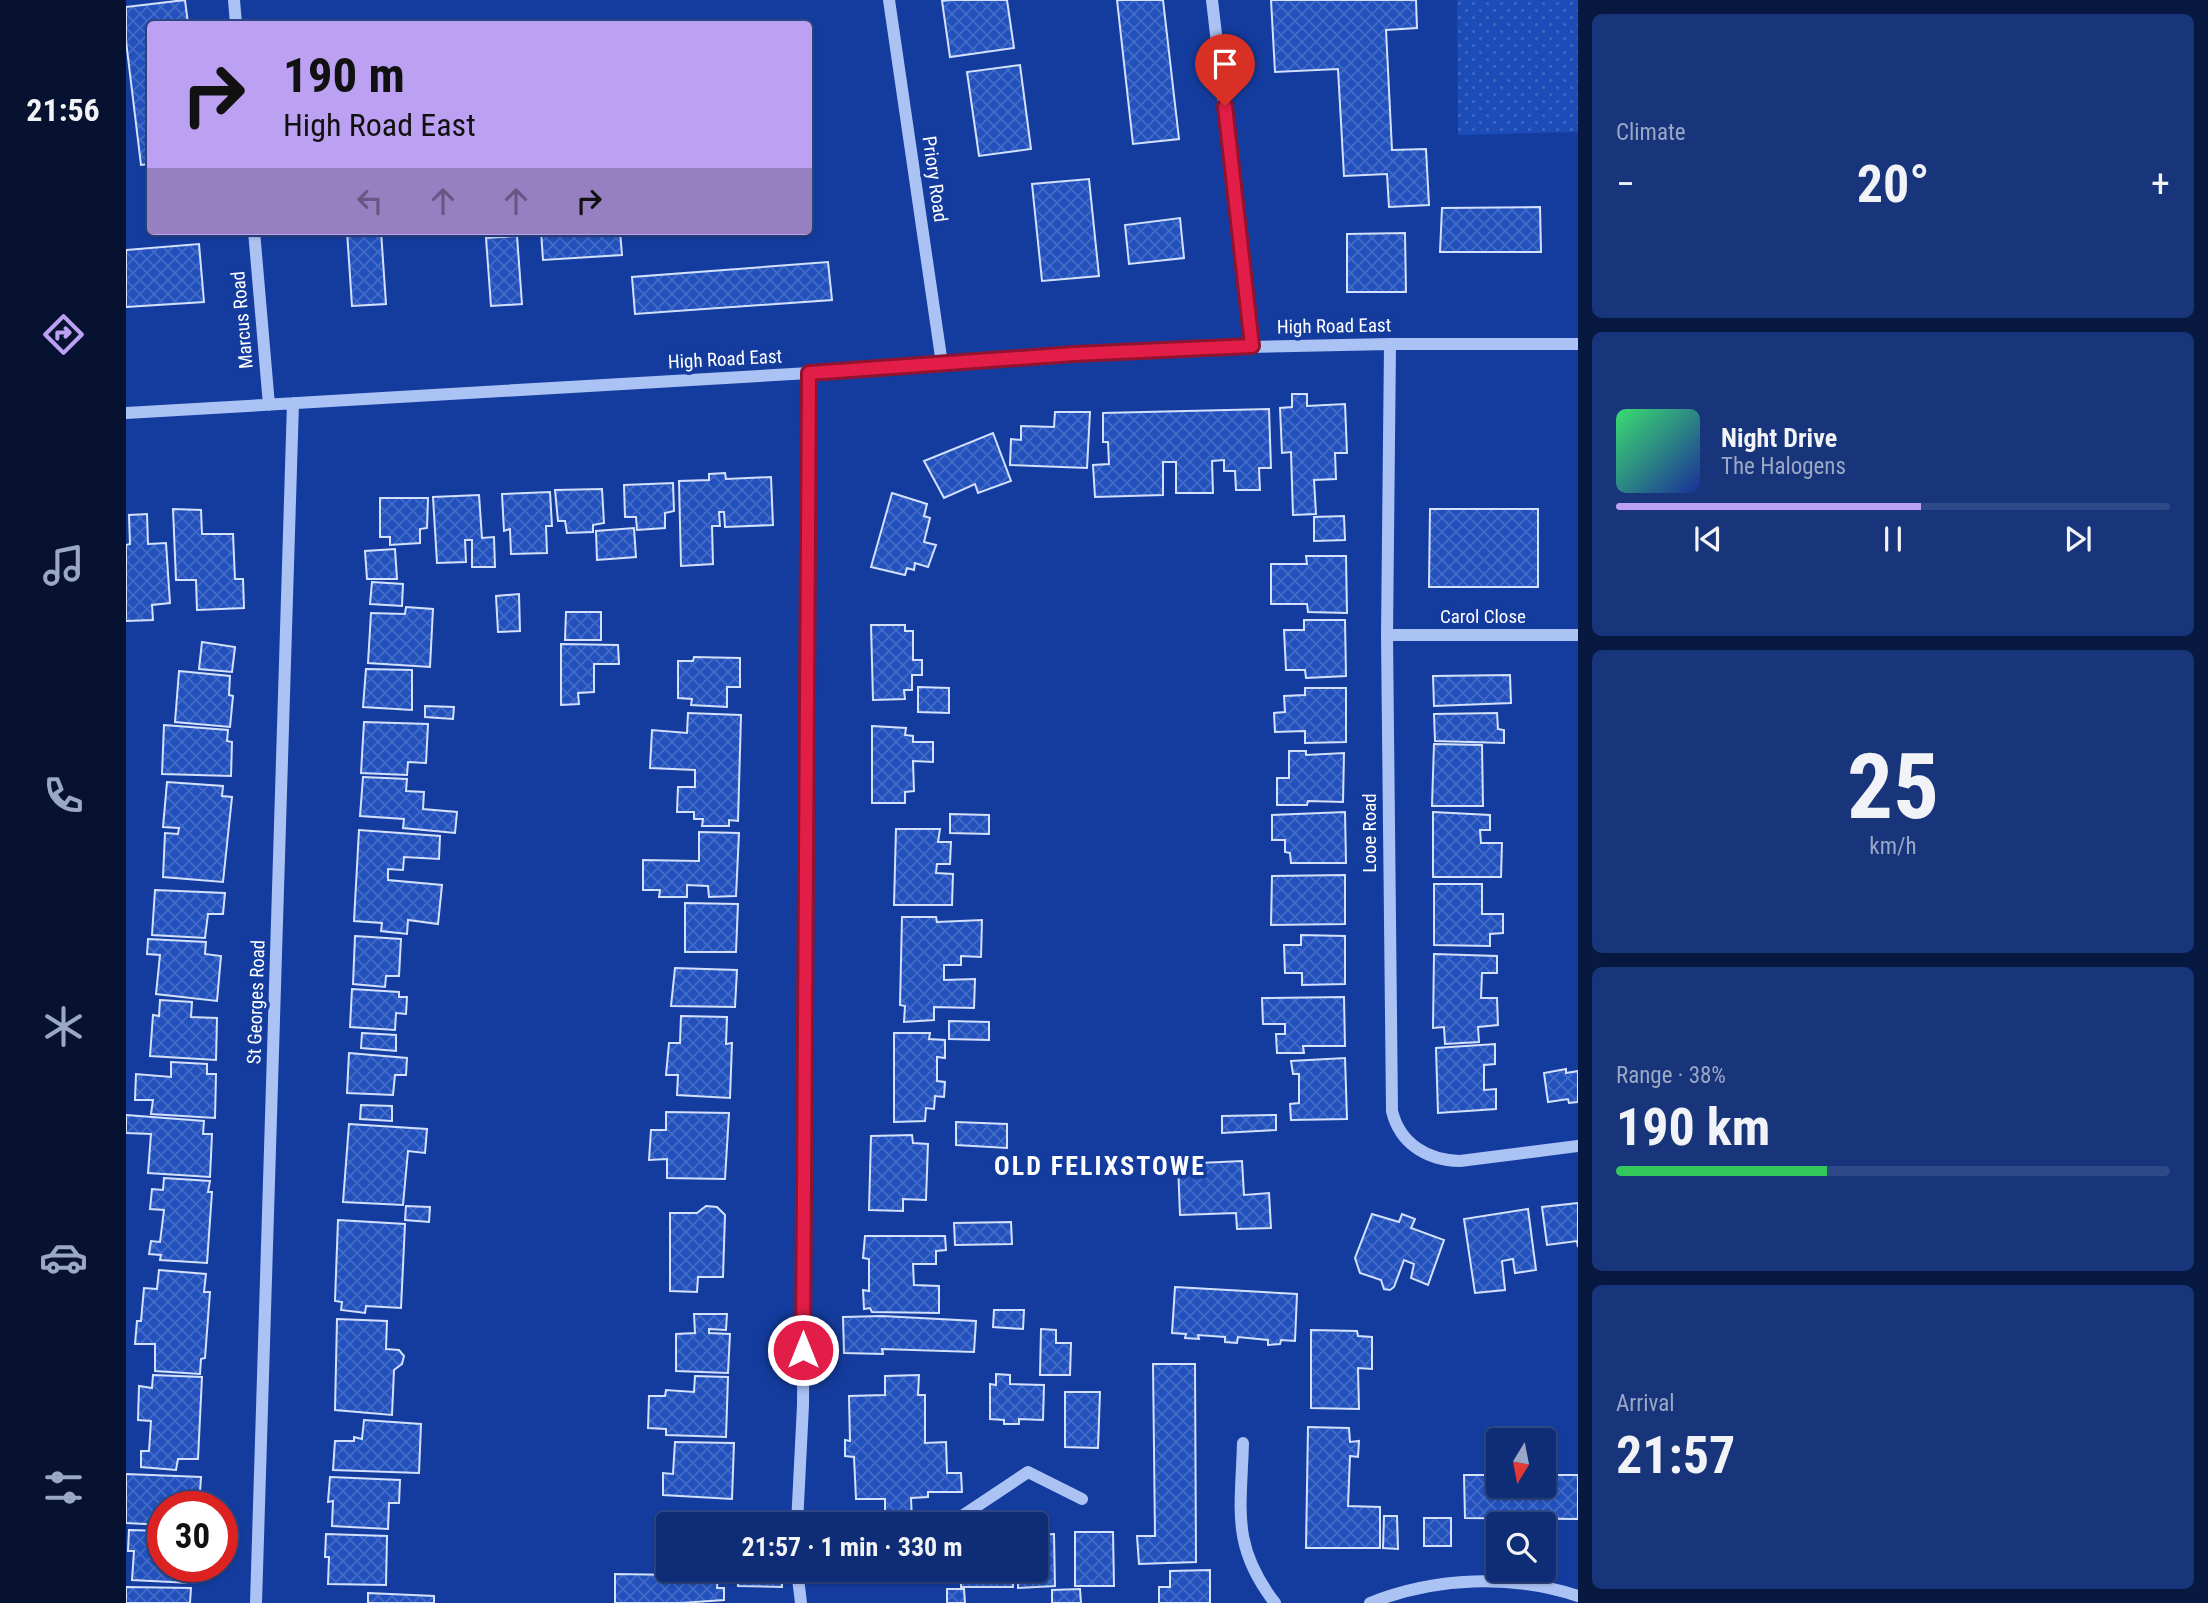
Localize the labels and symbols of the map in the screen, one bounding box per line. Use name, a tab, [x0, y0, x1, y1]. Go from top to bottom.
pin	[1195, 34, 1255, 106]
street label: Priory Road	[918, 135, 952, 223]
street label: Marcus Road	[226, 270, 258, 370]
street label: High Road East	[1277, 314, 1391, 338]
street label: High Road East	[667, 345, 783, 373]
street label: Carol Close	[1440, 605, 1526, 628]
street label: Looe Road	[1358, 793, 1381, 873]
street label: St Georges Road	[242, 939, 270, 1065]
district label: OLD FELIXSTOWE	[994, 1151, 1206, 1181]
position arrow	[766, 1313, 840, 1387]
north arrow	[1486, 1428, 1556, 1498]
speed limit sign: 30	[147, 1491, 238, 1582]

